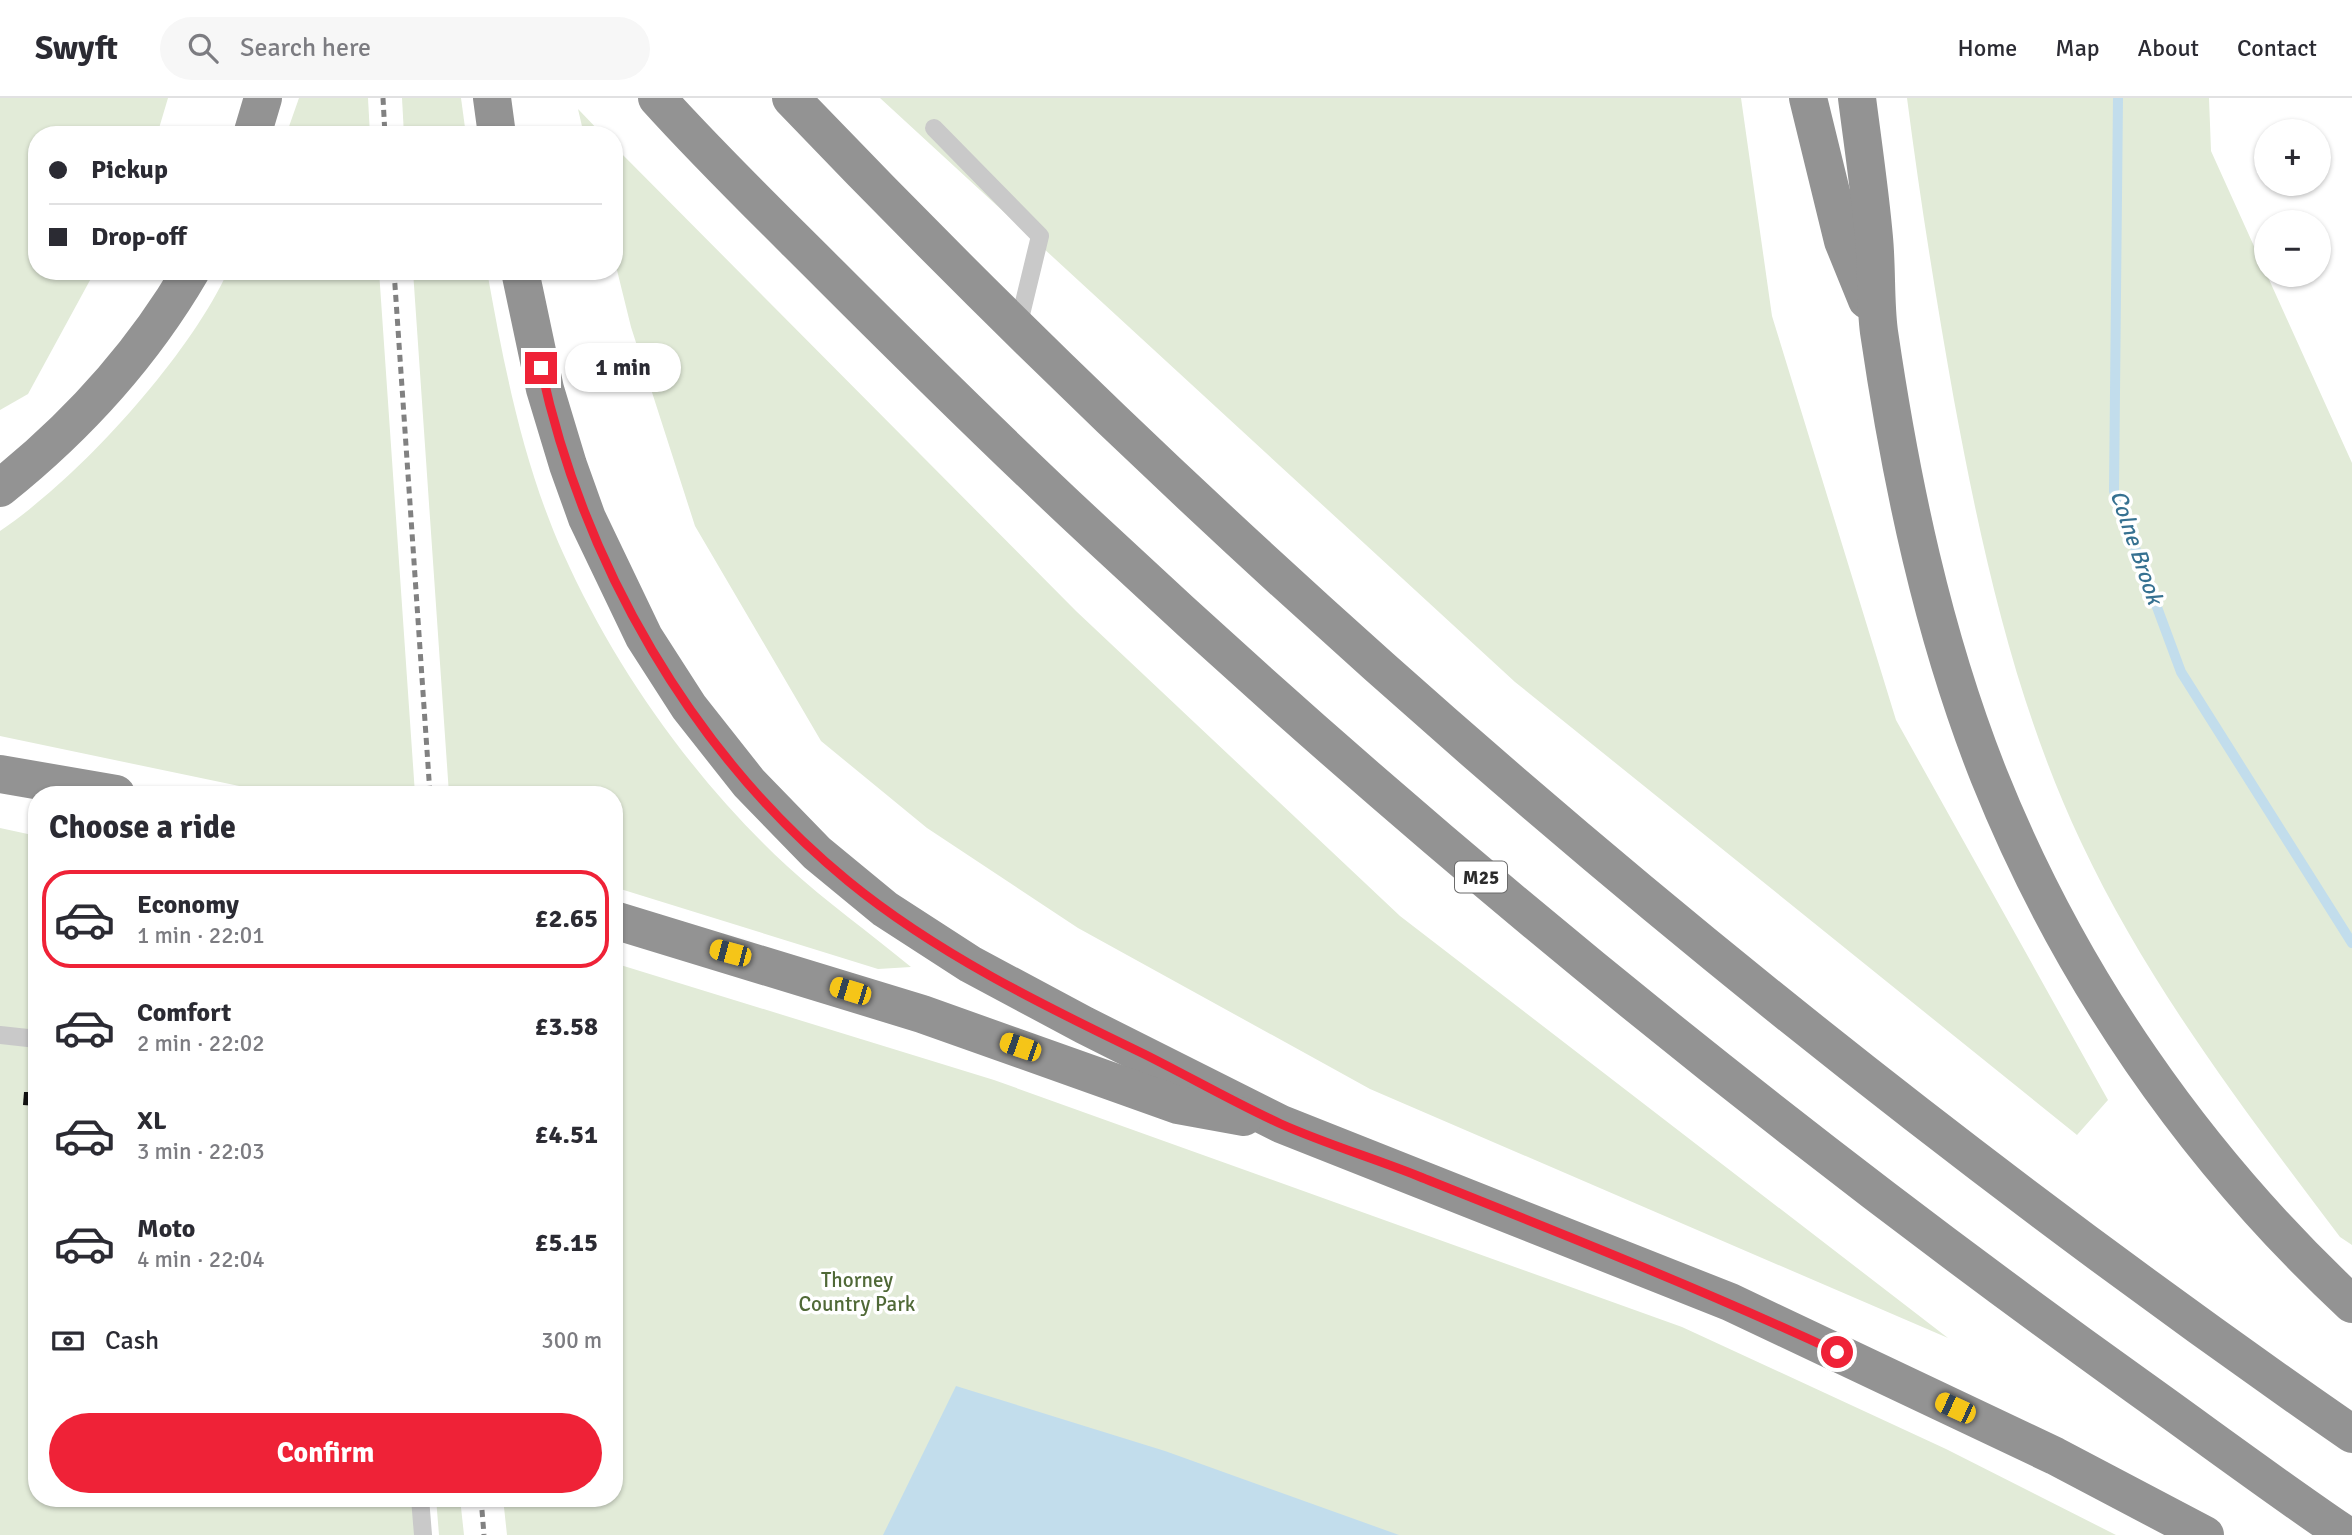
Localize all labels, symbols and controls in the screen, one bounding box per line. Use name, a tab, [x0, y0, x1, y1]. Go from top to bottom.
search box	[160, 17, 650, 80]
text: Swyft	[35, 28, 118, 69]
icon: search	[184, 29, 222, 67]
text: Search here	[240, 32, 371, 64]
text: Home	[1957, 33, 2017, 63]
text: Map	[2055, 33, 2100, 63]
text: About	[2138, 33, 2199, 63]
text: Contact	[2237, 33, 2317, 63]
map controls	[2254, 119, 2331, 287]
button: +	[2254, 119, 2331, 196]
text: Pickup	[91, 154, 168, 186]
button: −	[2254, 210, 2331, 287]
text: Drop-off	[91, 221, 187, 253]
callout: 1 min	[566, 344, 681, 392]
route end	[525, 352, 557, 384]
text: 1 min	[595, 353, 651, 382]
water label: Colne Brook	[2104, 486, 2170, 610]
text: Choose a ride	[49, 808, 236, 847]
road number: M25	[1455, 862, 1507, 892]
icon: car	[53, 888, 116, 951]
text: Economy	[137, 889, 239, 921]
text: £2.65	[534, 903, 598, 935]
text: 1 min · 22:01	[137, 921, 265, 950]
car	[707, 937, 754, 969]
car	[827, 975, 874, 1007]
icon: car	[53, 996, 116, 1059]
text: Comfort	[137, 997, 231, 1029]
text: £3.58	[534, 1011, 598, 1043]
text: 2 min · 22:02	[137, 1029, 265, 1058]
car	[997, 1030, 1044, 1064]
icon: car	[53, 1104, 116, 1167]
text: XL	[137, 1105, 167, 1137]
text: £4.51	[534, 1119, 598, 1151]
text: 3 min · 22:03	[137, 1137, 265, 1166]
icon: car	[53, 1212, 116, 1275]
text: Moto	[137, 1213, 195, 1245]
text: £5.15	[534, 1227, 598, 1259]
text: 4 min · 22:04	[137, 1245, 265, 1274]
park label: Thorney Country Park	[799, 1267, 916, 1317]
icon: cash	[49, 1322, 87, 1360]
text: Cash	[105, 1325, 159, 1357]
text: 300 m	[541, 1326, 602, 1355]
route start	[1821, 1336, 1853, 1368]
car	[1932, 1390, 1979, 1426]
button: Confirm	[49, 1413, 602, 1493]

